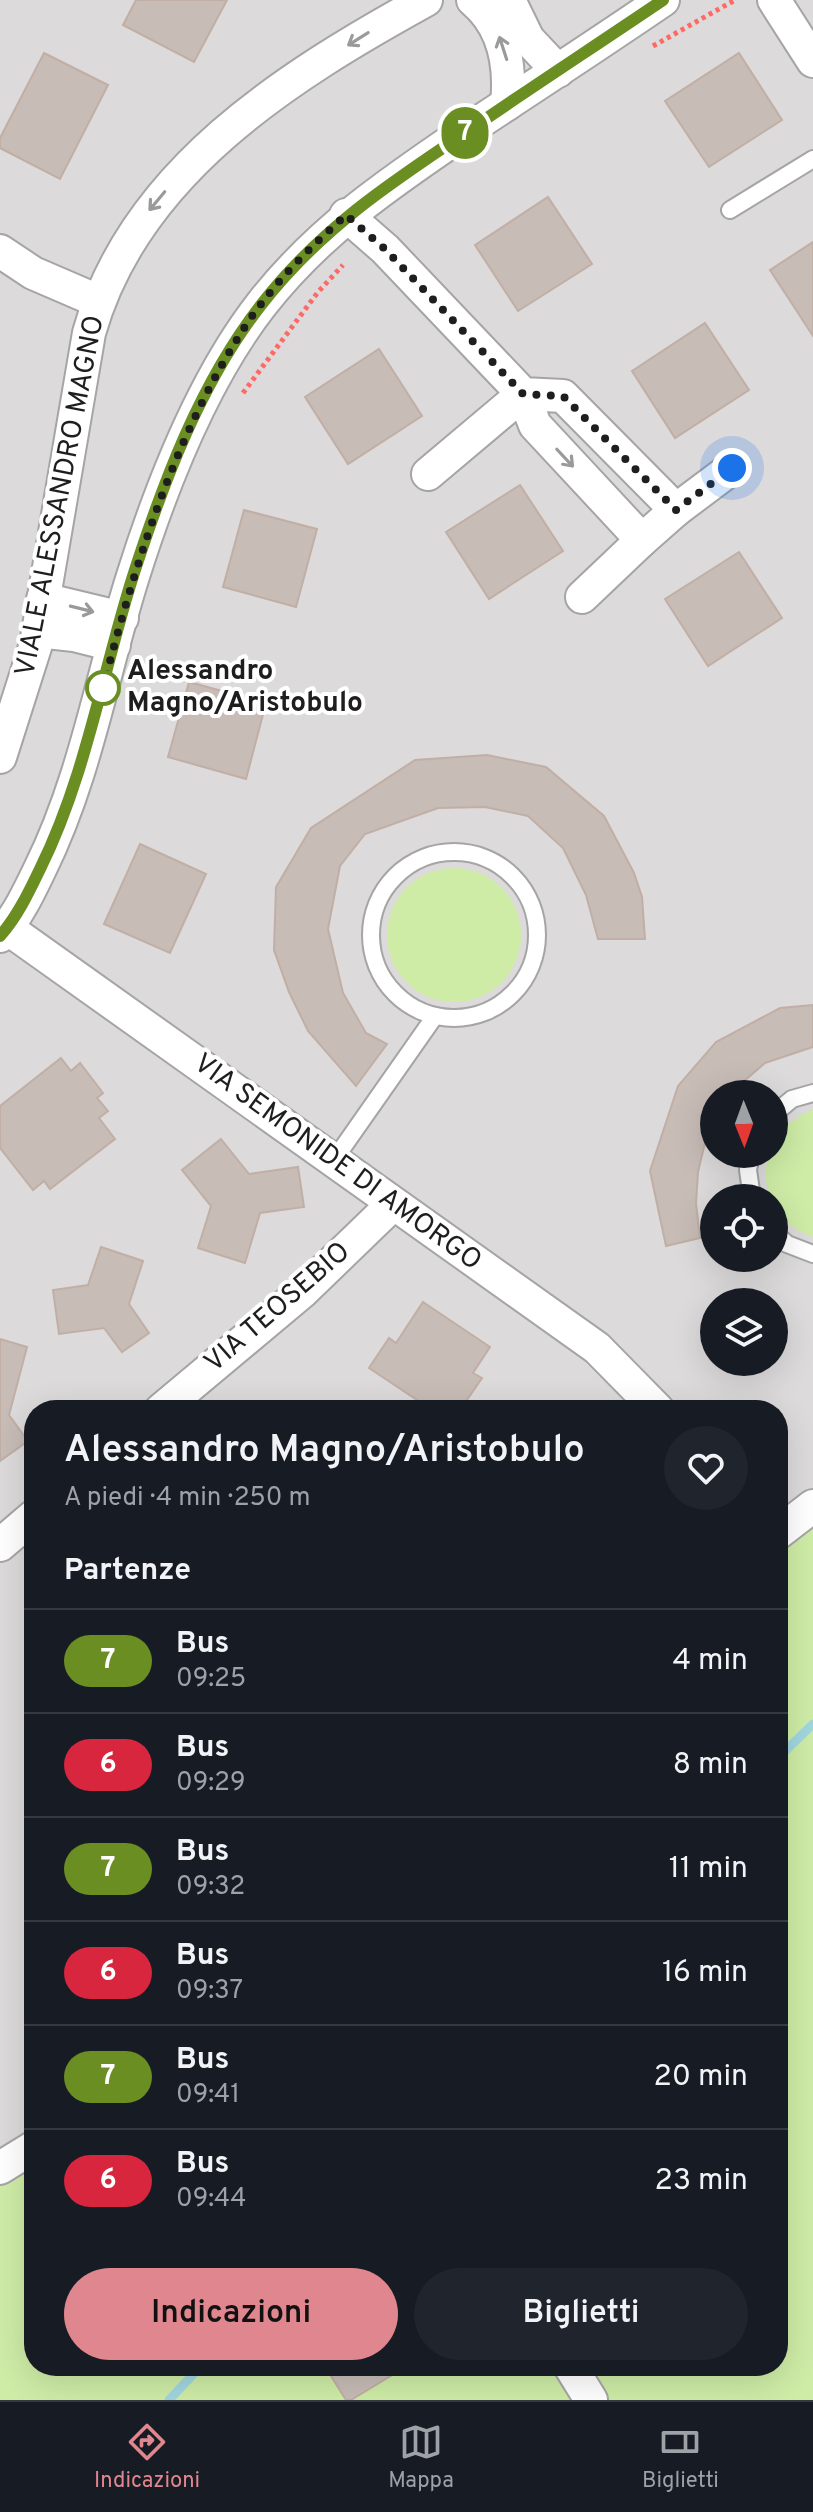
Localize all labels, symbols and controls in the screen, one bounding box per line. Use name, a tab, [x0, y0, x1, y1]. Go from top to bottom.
one-way arrow	[347, 31, 370, 47]
one-way arrow	[494, 35, 509, 60]
line badge: 7	[439, 107, 491, 159]
text: 7	[457, 115, 473, 151]
one-way arrow	[148, 191, 166, 211]
street label: VIALE ALESSANDRO MAGNO	[8, 312, 114, 680]
one-way arrow	[556, 447, 574, 467]
your location	[712, 448, 752, 488]
one-way arrow	[69, 602, 95, 617]
place label: Alessandro Magno/Aristobulo	[127, 654, 363, 722]
marker: Alessandro Magno/Aristobulo	[86, 671, 120, 705]
street label: VIA SEMONIDE DI AMORGO	[186, 1046, 488, 1280]
north arrow	[700, 1080, 788, 1168]
map controls	[700, 1080, 788, 1376]
button: locate	[700, 1184, 788, 1272]
street label: VIA TEOSEBIO	[198, 1235, 358, 1381]
button: layers	[700, 1288, 788, 1376]
button: heart	[664, 1426, 748, 1510]
text: Alessandro Magno/Aristobulo	[64, 1427, 585, 1476]
text: A piedi · 4 min · 250 m	[64, 1482, 310, 1515]
text: Partenze	[64, 1553, 191, 1590]
text: Bus	[176, 1626, 229, 1663]
text: 7	[100, 1643, 116, 1679]
text: 4 min	[672, 1643, 748, 1680]
text: 09:25	[176, 1663, 246, 1696]
text: Bus	[176, 1730, 229, 1767]
text: 6	[99, 1747, 117, 1783]
text: 8 min	[673, 1747, 748, 1784]
text: 09:29	[176, 1767, 246, 1800]
text: Bus	[176, 1834, 229, 1871]
text: 7	[100, 1851, 116, 1887]
text: 11 min	[669, 1851, 748, 1888]
text: 09:32	[176, 1871, 245, 1904]
text: Bus	[176, 1938, 229, 1975]
text: 6	[99, 1955, 117, 1991]
text: 16 min	[662, 1955, 748, 1992]
text: 09:37	[176, 1975, 243, 2008]
text: Bus	[176, 2042, 229, 2079]
text: 7	[100, 2059, 116, 2095]
text: 20 min	[653, 2059, 748, 2096]
text: 09:41	[176, 2079, 240, 2112]
text: Bus	[176, 2146, 229, 2183]
text: 6	[99, 2163, 117, 2199]
text: 23 min	[655, 2163, 748, 2200]
text: 09:44	[176, 2183, 246, 2216]
button: Indicazioni	[64, 2268, 398, 2360]
button: Biglietti	[414, 2268, 748, 2360]
tab: Indicazioni	[94, 2420, 200, 2495]
tab: Mappa	[388, 2420, 454, 2495]
tab: Biglietti	[642, 2420, 719, 2495]

